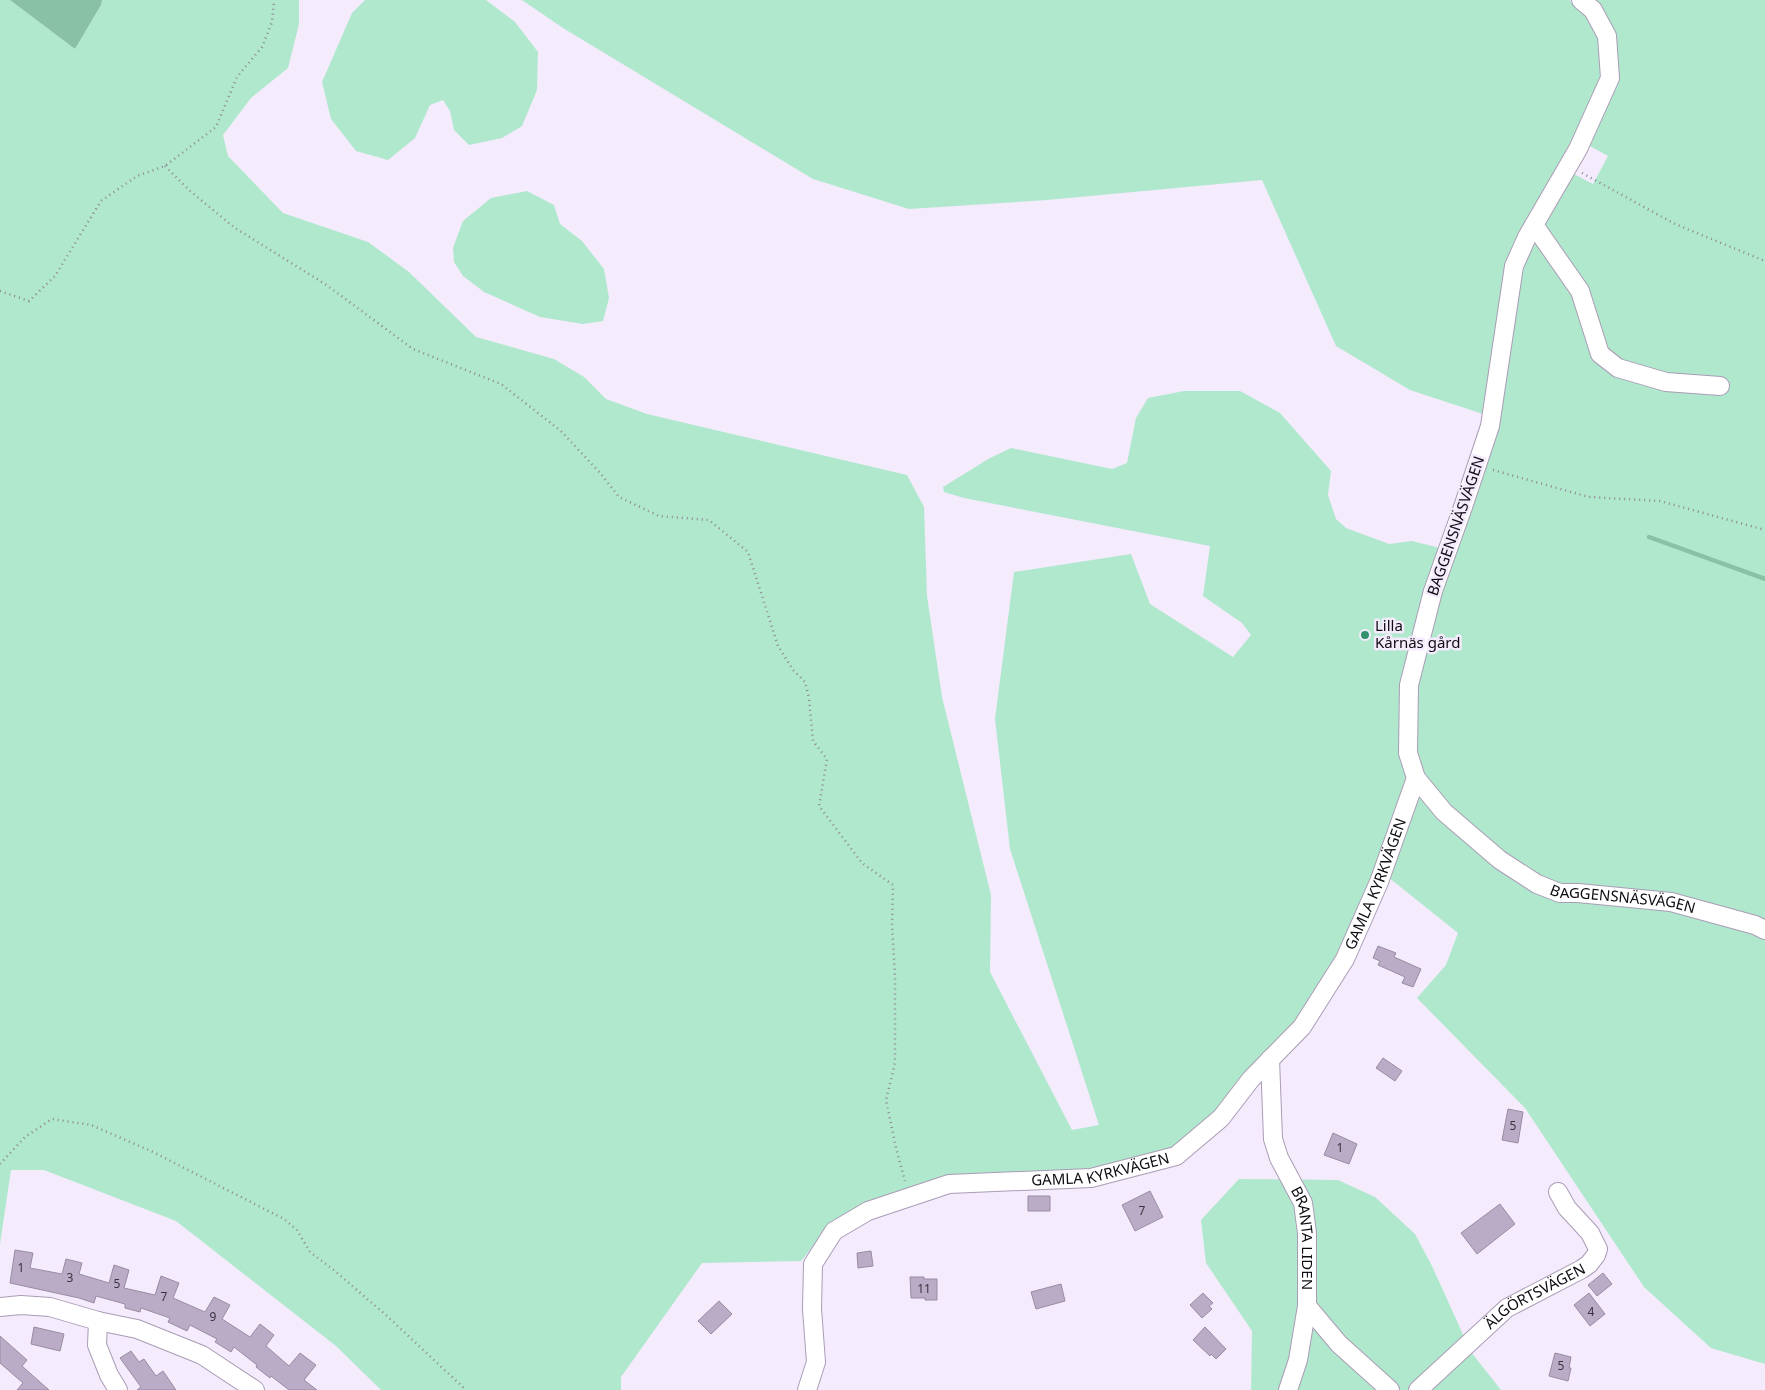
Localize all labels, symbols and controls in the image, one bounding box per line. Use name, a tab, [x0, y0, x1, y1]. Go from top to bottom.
street label: BAGGENSNÄSVÄGEN	[1422, 453, 1488, 598]
place label: Lilla Kårnäs gård	[1375, 615, 1460, 652]
marker: Lilla Kårnäs gård	[1359, 629, 1371, 641]
street label: GAMLA KYRKVÄGEN	[1339, 815, 1410, 953]
street label: BAGGENSNÄSVÄGEN	[1547, 879, 1698, 917]
house number: 5	[1510, 1117, 1517, 1134]
house number: 1	[1337, 1139, 1343, 1156]
street label: GAMLA KYRKVÄGEN	[1031, 1147, 1171, 1190]
street label: BRANTA LIDEN	[1287, 1183, 1318, 1290]
house number: 7	[1139, 1202, 1146, 1219]
street label: ÄLGÖRTSVÄGEN	[1480, 1258, 1588, 1333]
house number: 1	[18, 1259, 24, 1276]
house number: 3	[67, 1269, 74, 1286]
house number: 5	[114, 1275, 121, 1292]
house number: 11	[917, 1280, 931, 1297]
house number: 7	[161, 1288, 168, 1305]
house number: 4	[1588, 1303, 1595, 1320]
house number: 9	[210, 1308, 217, 1325]
house number: 5	[1558, 1357, 1565, 1374]

